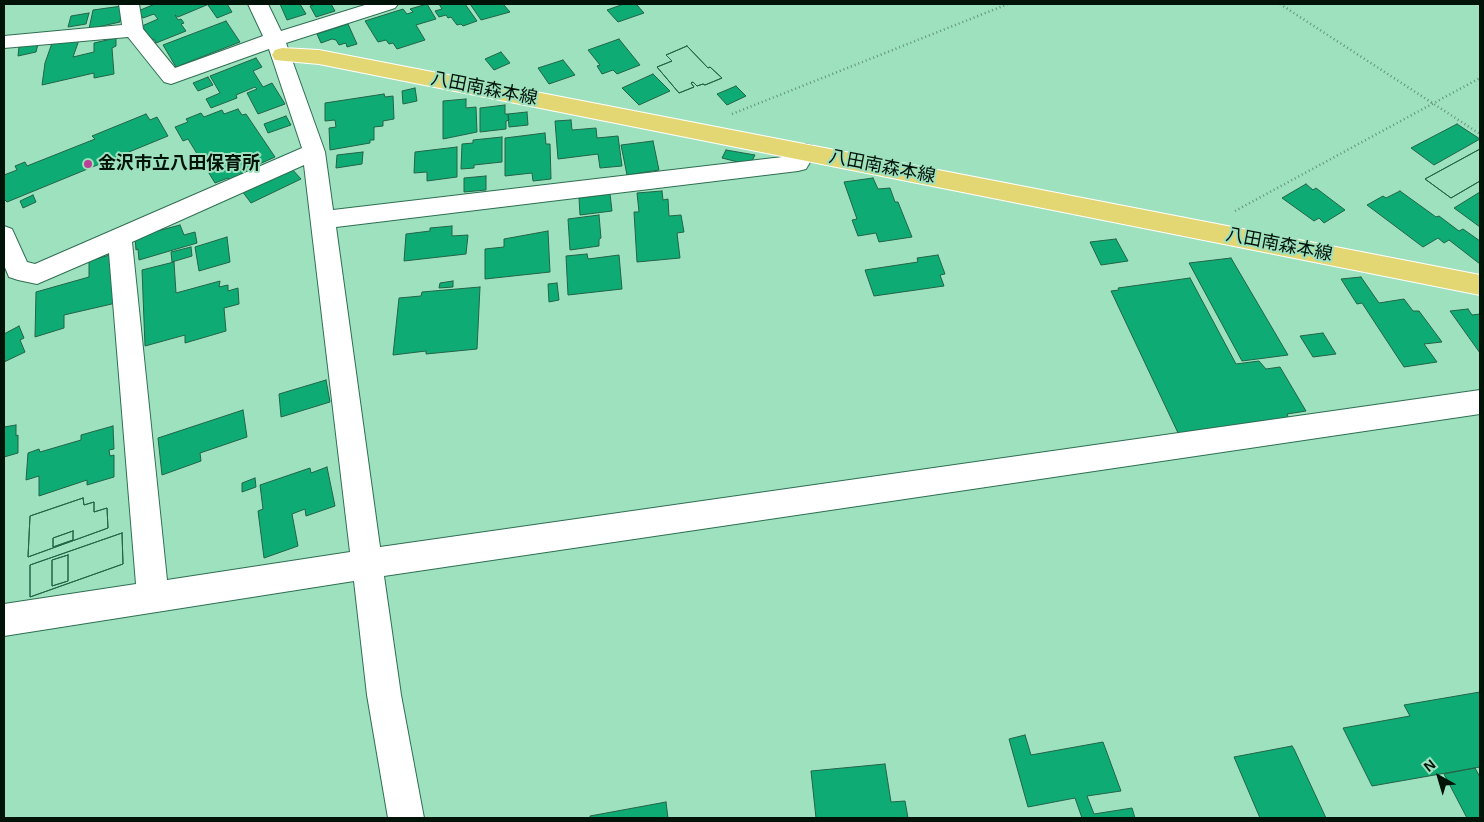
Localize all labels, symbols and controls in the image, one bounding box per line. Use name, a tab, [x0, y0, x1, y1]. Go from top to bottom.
street label: 八田南森本線	[429, 68, 539, 110]
street label: 八田南森本線	[827, 146, 937, 188]
place label: 金沢市立八田保育所	[98, 153, 260, 175]
marker: 金沢市立八田保育所	[82, 158, 94, 170]
street label: 八田南森本線	[1224, 224, 1334, 266]
north arrow	[1414, 752, 1464, 802]
text: N	[1421, 756, 1439, 775]

